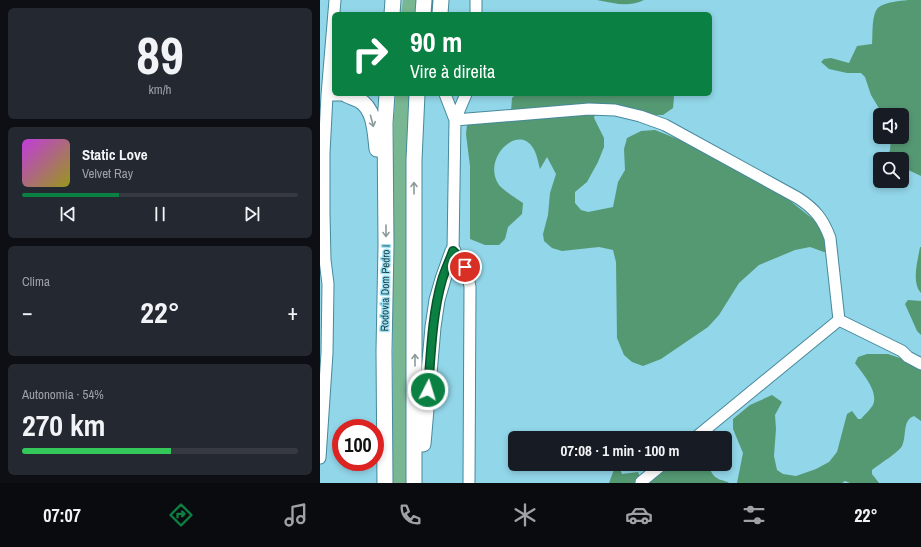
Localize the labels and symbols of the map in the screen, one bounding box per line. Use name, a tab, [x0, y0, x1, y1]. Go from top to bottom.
one-way arrow	[369, 114, 377, 127]
one-way arrow	[411, 182, 418, 195]
one-way arrow	[382, 224, 390, 237]
street label: Rodovia Dom Pedro I	[377, 245, 393, 331]
pin	[448, 250, 482, 284]
one-way arrow	[411, 354, 419, 367]
position arrow	[407, 369, 449, 411]
speed limit sign: 100	[332, 419, 384, 471]

